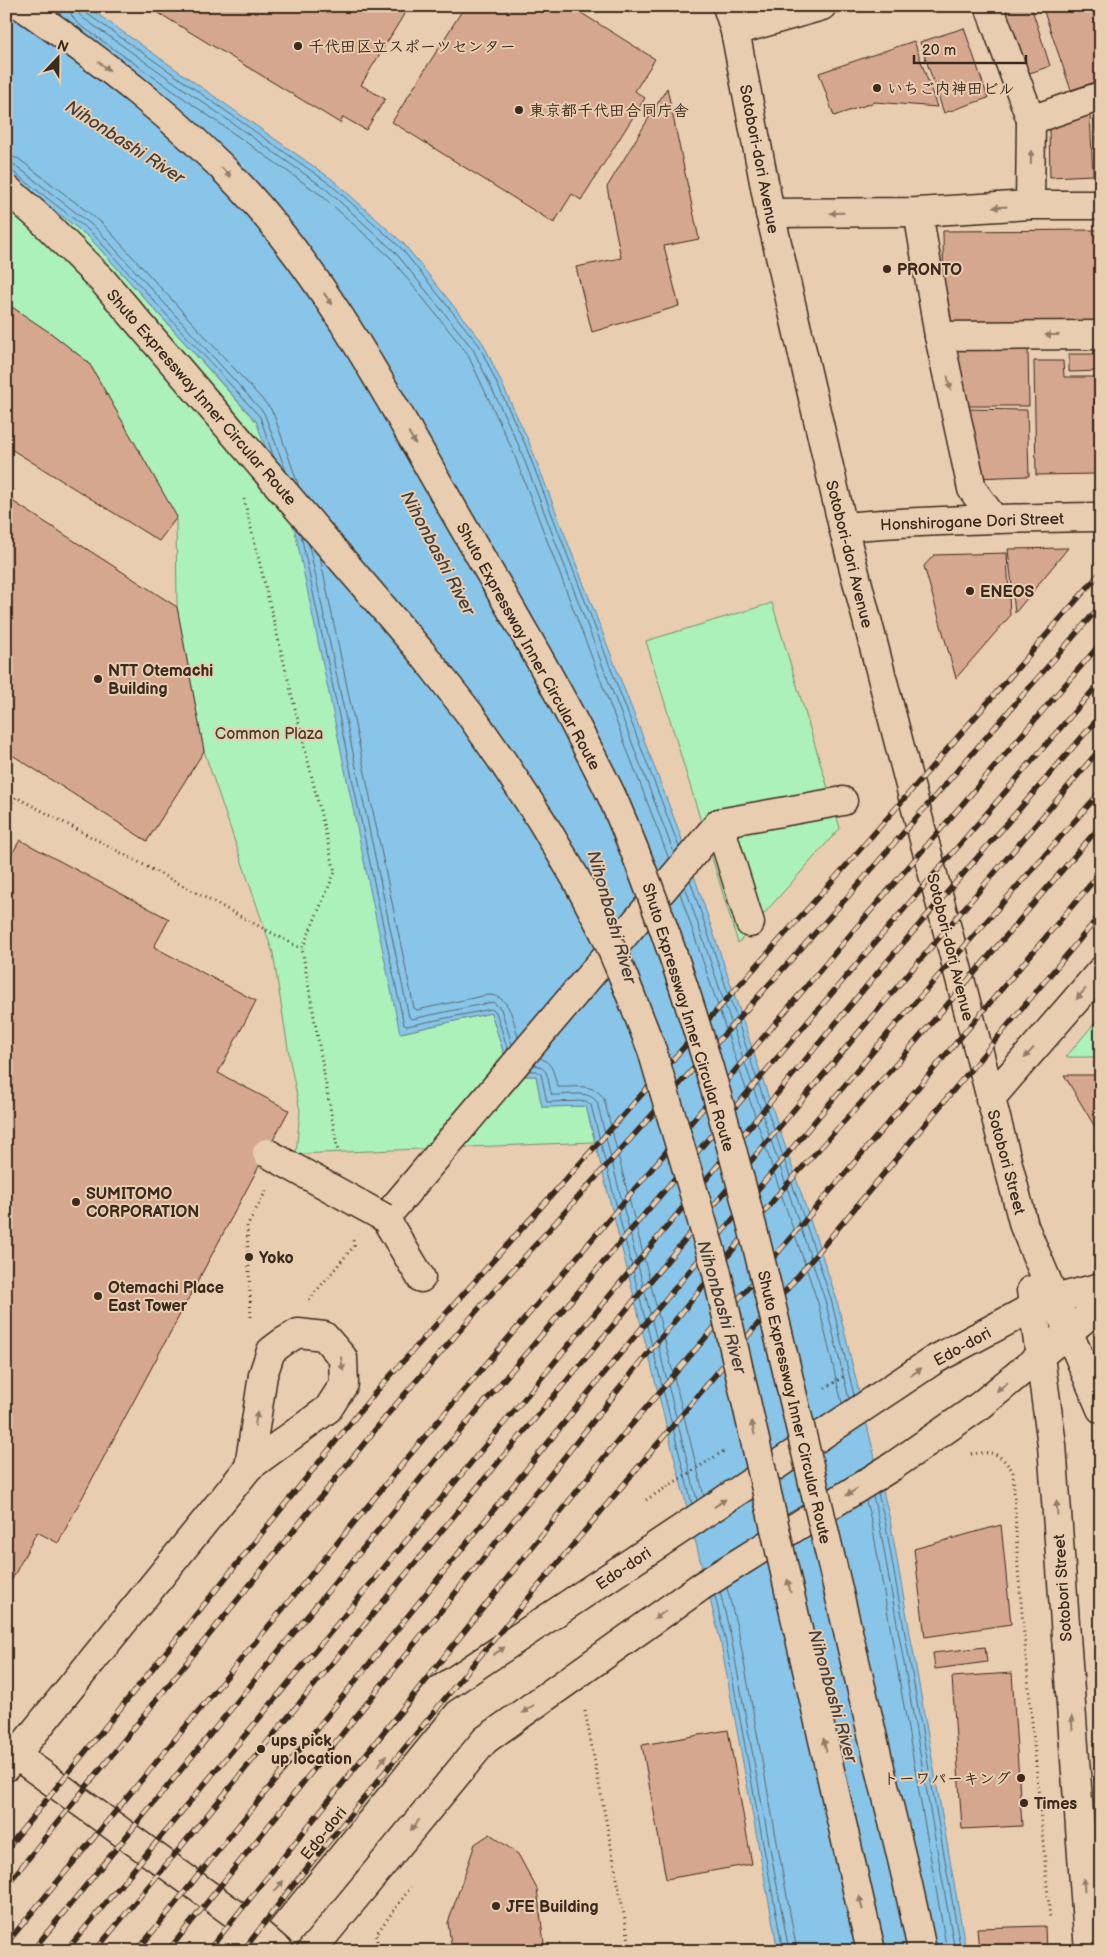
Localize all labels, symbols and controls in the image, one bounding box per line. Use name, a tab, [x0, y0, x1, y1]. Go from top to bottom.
north arrow	[32, 32, 82, 82]
scale bar	[914, 32, 1027, 64]
text: N	[55, 37, 71, 56]
place label: 千代田区立スポーツセンター	[308, 38, 516, 57]
marker: 千代田区立スポーツセンター	[292, 40, 304, 52]
text: 20 m	[922, 41, 956, 60]
one-way arrow	[97, 60, 110, 71]
place label: いちご内神田ビル	[887, 80, 1015, 99]
marker: いちご内神田ビル	[871, 82, 883, 94]
street label: Sotobori-dori Avenue	[735, 83, 782, 236]
water label: Nihonbashi River	[61, 96, 189, 190]
place label: 東京都千代田合同庁舎	[529, 102, 689, 121]
marker: 東京都千代田合同庁舎	[513, 104, 525, 116]
one-way arrow	[1027, 148, 1035, 164]
one-way arrow	[220, 166, 232, 178]
one-way arrow	[991, 204, 1007, 212]
one-way arrow	[829, 209, 845, 217]
place label: PRONTO	[897, 261, 962, 280]
marker: PRONTO	[881, 263, 893, 275]
street label: Shuto Expressway Inner Circular Route	[102, 286, 300, 510]
one-way arrow	[323, 292, 333, 306]
one-way arrow	[1044, 331, 1060, 339]
one-way arrow	[945, 376, 953, 391]
one-way arrow	[408, 431, 416, 445]
street label: Sotobori-dori Avenue	[821, 479, 876, 631]
water label: Nihonbashi River	[396, 488, 480, 620]
street label: Honshirogane Dori Street	[880, 510, 1064, 535]
street label: Shuto Expressway Inner Circular Route	[452, 520, 604, 774]
place label: ENEOS	[980, 583, 1035, 602]
marker: ENEOS	[964, 585, 976, 597]
place label: NTT Otemachi Building	[108, 662, 213, 699]
marker: NTT Otemachi Building	[92, 673, 104, 685]
park label: Common Plaza	[215, 725, 323, 744]
water label: Nihonbashi River	[582, 848, 641, 988]
street label: Sotobori-dori Avenue	[922, 872, 977, 1024]
street label: Shuto Expressway Inner Circular Route	[638, 881, 738, 1154]
one-way arrow	[1076, 988, 1087, 1000]
one-way arrow	[1023, 1047, 1035, 1059]
street label: Sotobori Street	[982, 1108, 1029, 1217]
place label: SUMITOMO CORPORATION	[86, 1185, 199, 1222]
marker: SUMITOMO CORPORATION	[70, 1196, 82, 1208]
water label: Nihonbashi River	[692, 1238, 751, 1378]
place label: Yoko	[259, 1249, 294, 1268]
marker: Yoko	[243, 1251, 255, 1263]
street label: Shuto Expressway Inner Circular Route	[753, 1269, 834, 1546]
place label: Otemachi Place East Tower	[108, 1279, 224, 1316]
marker: Otemachi Place East Tower	[92, 1290, 104, 1302]
street label: Edo-dori	[931, 1324, 995, 1371]
one-way arrow	[339, 1356, 347, 1372]
one-way arrow	[910, 1367, 923, 1377]
one-way arrow	[996, 1382, 1009, 1393]
one-way arrow	[253, 1411, 261, 1427]
one-way arrow	[749, 1420, 757, 1435]
one-way arrow	[845, 1487, 858, 1496]
one-way arrow	[713, 1499, 727, 1508]
one-way arrow	[1052, 1500, 1060, 1516]
street label: Sotobori Street	[1050, 1533, 1077, 1642]
street label: Edo-dori	[593, 1544, 655, 1595]
one-way arrow	[785, 1579, 793, 1594]
one-way arrow	[653, 1610, 667, 1620]
water label: Nihonbashi River	[803, 1627, 862, 1767]
one-way arrow	[492, 1646, 506, 1655]
one-way arrow	[521, 1704, 535, 1714]
one-way arrow	[1068, 1714, 1076, 1730]
place label: ups pick up location	[271, 1732, 352, 1769]
one-way arrow	[821, 1737, 829, 1752]
marker: ups pick up location	[255, 1743, 267, 1755]
one-way arrow	[377, 1755, 388, 1768]
place label: トーワパーキング	[883, 1770, 1011, 1789]
marker: トーワパーキング	[1015, 1772, 1027, 1784]
place label: Times	[1034, 1795, 1077, 1814]
marker: Times	[1018, 1797, 1030, 1809]
street label: Edo-dori	[297, 1804, 351, 1864]
one-way arrow	[409, 1818, 421, 1830]
one-way arrow	[1080, 1876, 1088, 1892]
one-way arrow	[273, 1880, 284, 1893]
one-way arrow	[857, 1896, 865, 1911]
place label: JFE Building	[506, 1898, 599, 1917]
marker: JFE Building	[490, 1900, 502, 1912]

